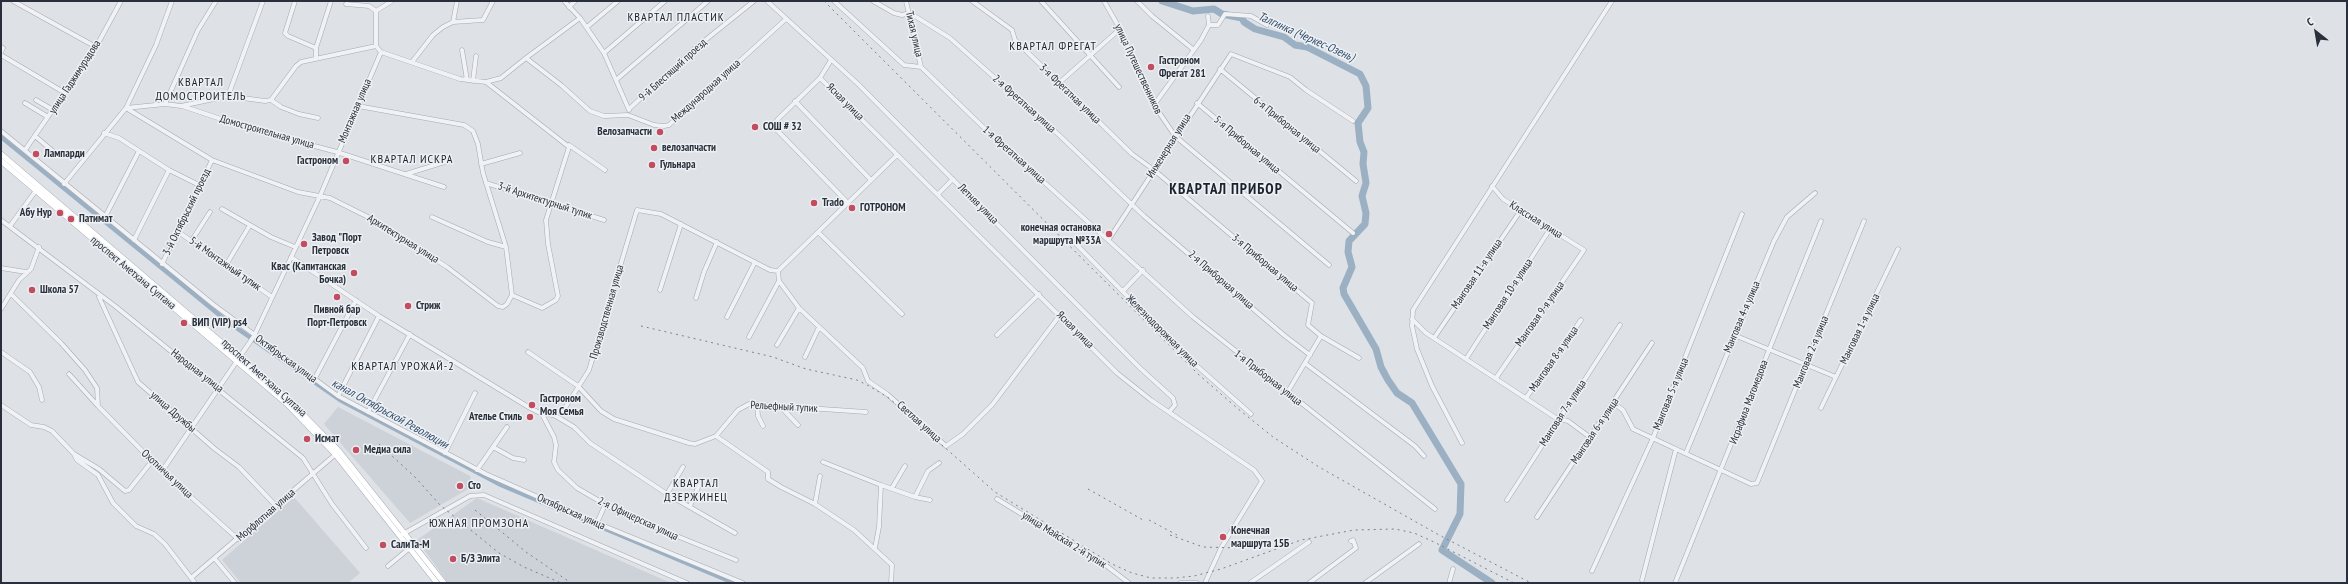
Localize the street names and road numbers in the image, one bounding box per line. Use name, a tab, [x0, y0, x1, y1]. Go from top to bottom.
street label: Тихая улица	[902, 10, 926, 58]
street label: улица Путешественников	[1111, 22, 1165, 116]
street label: 9-й Блестящий проезд	[636, 36, 710, 104]
street label: улица Гаджимурадова	[46, 38, 104, 116]
street label: Международная улица	[669, 57, 743, 125]
street label: 3-я Фрегатная улица	[1036, 61, 1104, 127]
street label: 2-я Фрегатная улица	[990, 72, 1058, 136]
street label: Монтажная улица	[336, 77, 374, 145]
street label: Ясная улица	[824, 81, 866, 123]
street label: 6-я Приборная улица	[1251, 94, 1323, 156]
street label: Инженерная улица	[1144, 111, 1194, 181]
street label: Домостроительная улица	[218, 112, 316, 152]
street label: 5-я Приборная улица	[1211, 113, 1283, 177]
street label: 1-я Фрегатная улица	[980, 123, 1048, 187]
street label: 3-й Октябрьский проезд	[160, 167, 214, 257]
street label: 3-й Архитектурный тупик	[496, 180, 594, 222]
street label: Летняя улица	[955, 181, 1001, 227]
street label: Классная улица	[1507, 198, 1565, 242]
street label: Архитектурная улица	[365, 212, 441, 266]
street label: 3-я Приборная улица	[1229, 231, 1301, 295]
street label: проспект Аметхана Султана	[88, 233, 178, 313]
street label: 5-й Монтажный тупик	[186, 234, 264, 294]
street label: Манговая 11-я улица	[1449, 236, 1505, 312]
street label: 2-я Приборная улица	[1185, 248, 1257, 312]
street label: Манговая 10-я улица	[1480, 256, 1536, 332]
street label: Производственная улица	[587, 263, 627, 361]
street label: Манговая 9-я улица	[1513, 279, 1567, 349]
street label: Манговая 4-я улица	[1721, 279, 1763, 355]
street label: Железнодорожная улица	[1123, 292, 1201, 370]
street label: Манговая 1-я улица	[1837, 292, 1883, 366]
street label: Ясная улица	[1054, 309, 1096, 351]
street label: Манговая 2-я улица	[1790, 314, 1832, 390]
street label: Манговая 8-я улица	[1527, 324, 1581, 394]
street label: Октябрьская улица	[252, 332, 320, 386]
street label: проспект Амет-хана Султана	[219, 336, 309, 420]
street label: Народная улица	[168, 346, 226, 396]
street label: 1-я Приборная улица	[1231, 347, 1305, 409]
street label: Манговая 5-я улица	[1650, 356, 1692, 432]
street label: Исрафила Магомедова	[1727, 358, 1771, 446]
street label: Манговая 7-я улица	[1537, 377, 1589, 449]
street label: улица Дружбы	[147, 389, 199, 435]
street label: Манговая 6-я улица	[1568, 395, 1622, 467]
street label: Рельефный тупик	[750, 399, 818, 415]
street label: Светлая улица	[894, 399, 944, 445]
street label: Охотничья улица	[139, 447, 195, 501]
street label: Морфлотная улица	[234, 486, 298, 544]
street label: Октябрьская улица	[535, 491, 607, 533]
street label: 2-я Офицерская улица	[596, 495, 680, 543]
street label: улица Майская 2-й тупик	[1019, 509, 1109, 571]

